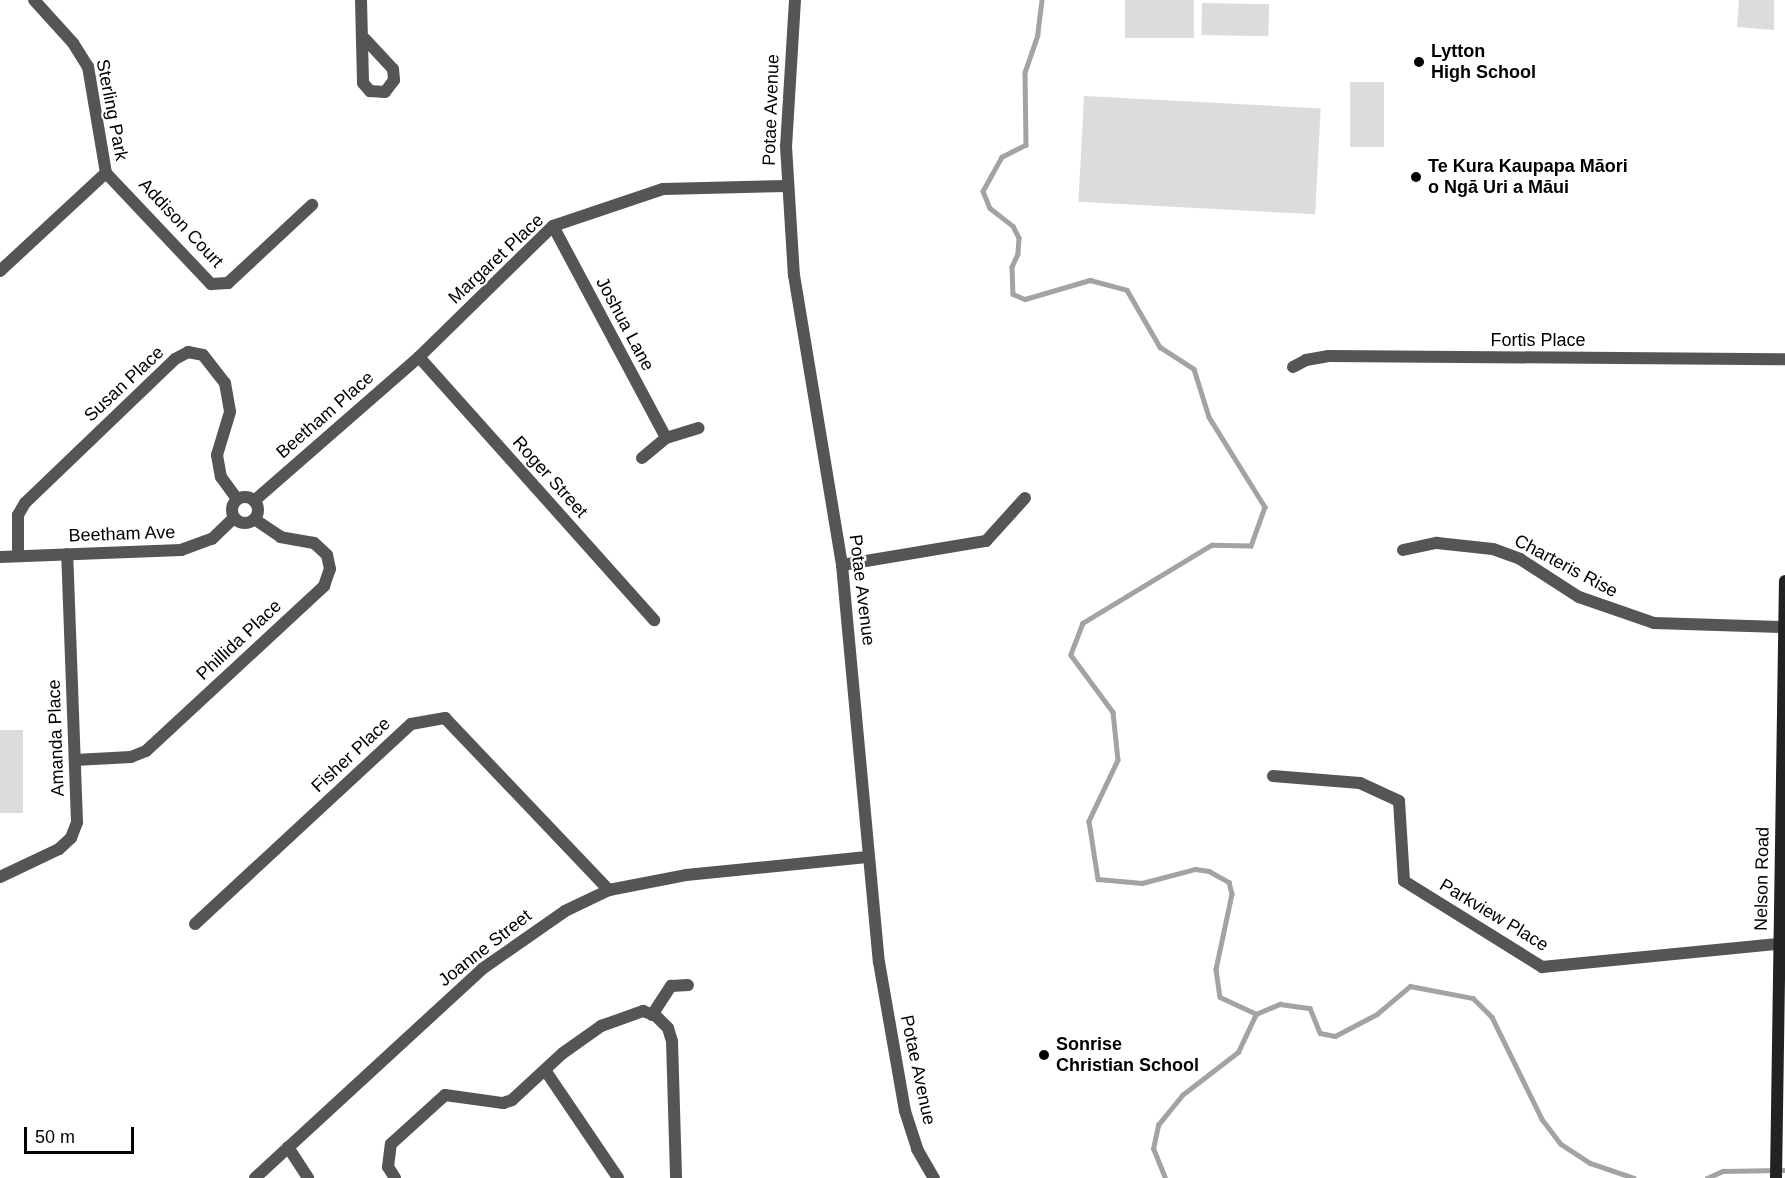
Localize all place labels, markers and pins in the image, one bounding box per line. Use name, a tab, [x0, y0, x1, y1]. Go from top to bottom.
place label: Lytton High School	[1431, 41, 1536, 84]
marker: Lytton High School	[1412, 55, 1426, 69]
place label: Te Kura Kaupapa Māori o Ngā Uri a Māui	[1428, 156, 1628, 198]
marker: Te Kura Kaupapa Māori o Ngā Uri a Māui	[1409, 170, 1423, 184]
place label: Sonrise Christian School	[1056, 1034, 1199, 1076]
marker: Sonrise Christian School	[1037, 1048, 1051, 1062]

